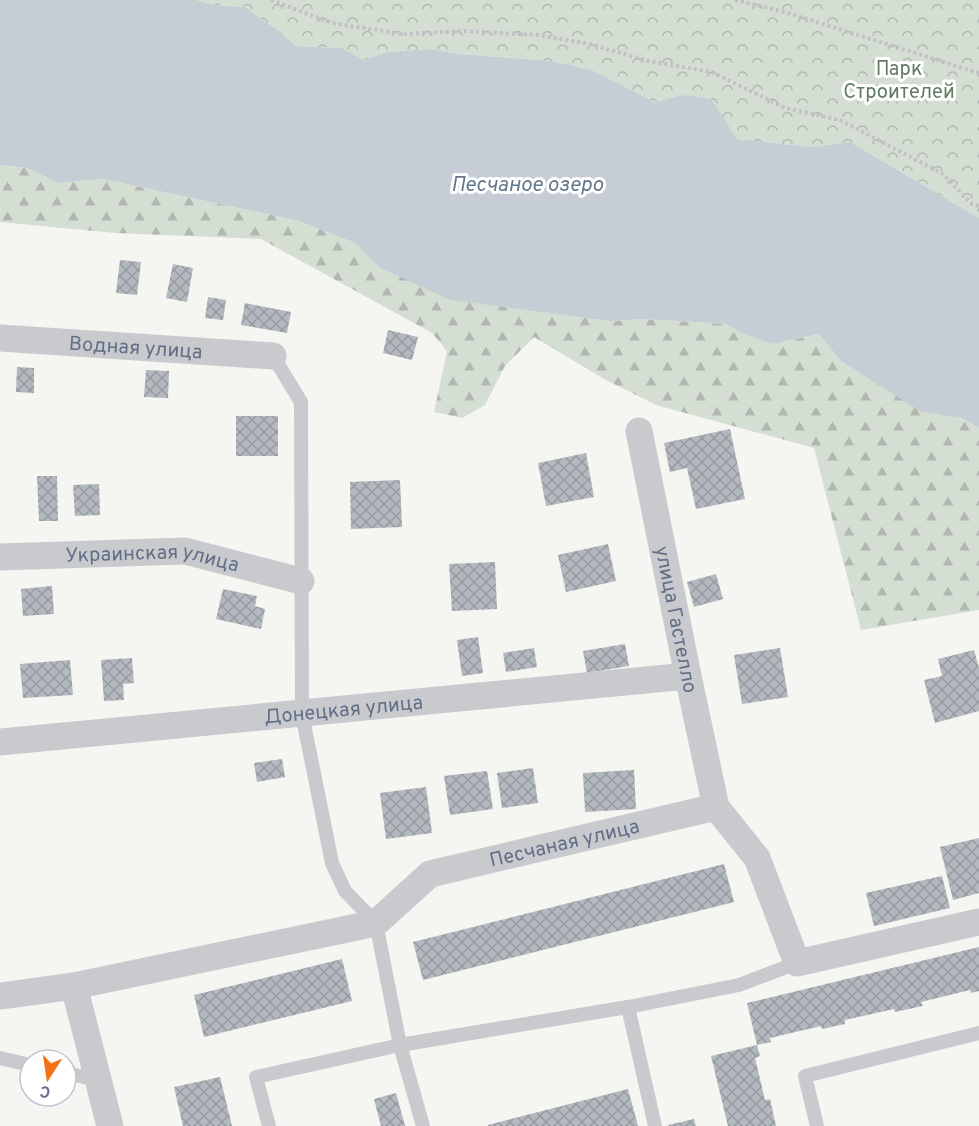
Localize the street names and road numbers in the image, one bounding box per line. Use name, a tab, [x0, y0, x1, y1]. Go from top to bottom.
street label: Водная улица	[68, 332, 203, 366]
street label: Украинская улица	[65, 540, 242, 579]
street label: улица Гастелло	[647, 544, 702, 696]
street label: Донецкая улица	[263, 690, 424, 732]
street label: Песчаная улица	[487, 814, 642, 875]

